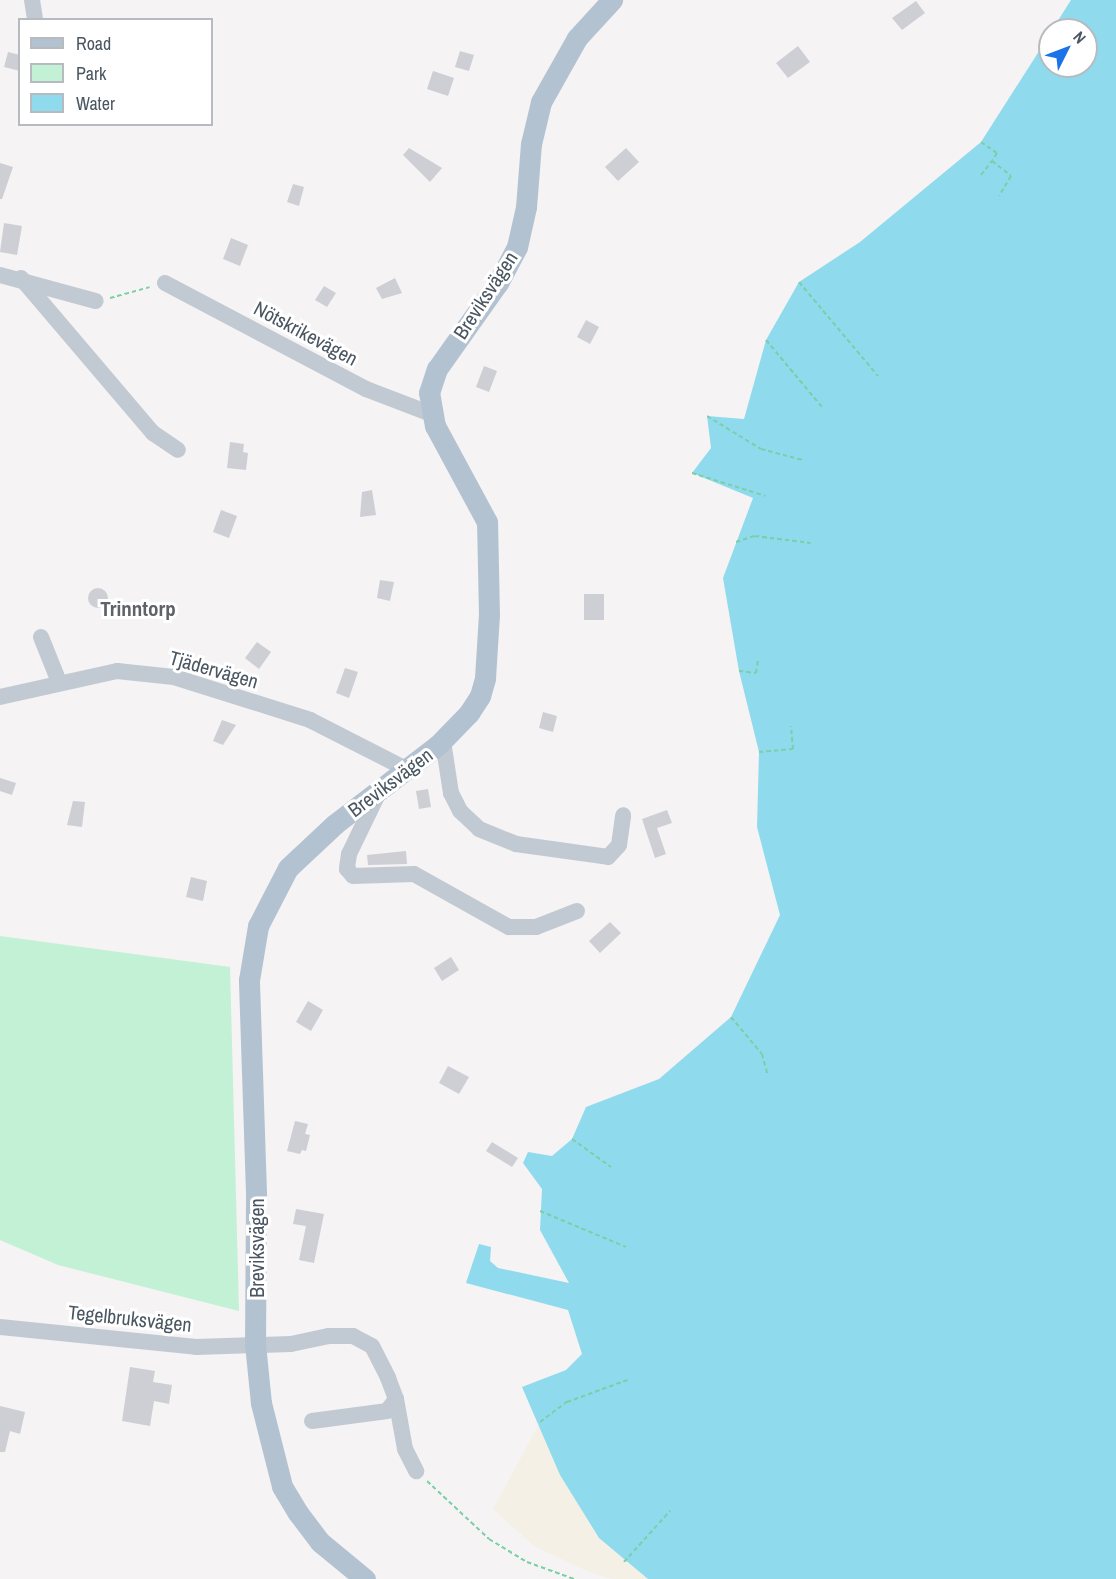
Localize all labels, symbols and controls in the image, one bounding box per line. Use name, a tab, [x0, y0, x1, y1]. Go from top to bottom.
legend	[18, 18, 213, 126]
north arrow	[1038, 18, 1098, 78]
text: N	[1069, 26, 1091, 48]
text: Road	[76, 31, 111, 56]
text: Park	[76, 61, 106, 86]
text: Water	[76, 91, 115, 116]
street label: Breviksvägen	[448, 247, 522, 343]
street label: Nötskrikevägen	[250, 296, 362, 370]
district label: Trinntorp	[100, 596, 176, 622]
street label: Tjädervägen	[167, 645, 261, 693]
street label: Breviksvägen	[343, 743, 437, 821]
street label: Breviksvägen	[244, 1198, 268, 1298]
street label: Tegelbruksvägen	[67, 1300, 193, 1336]

